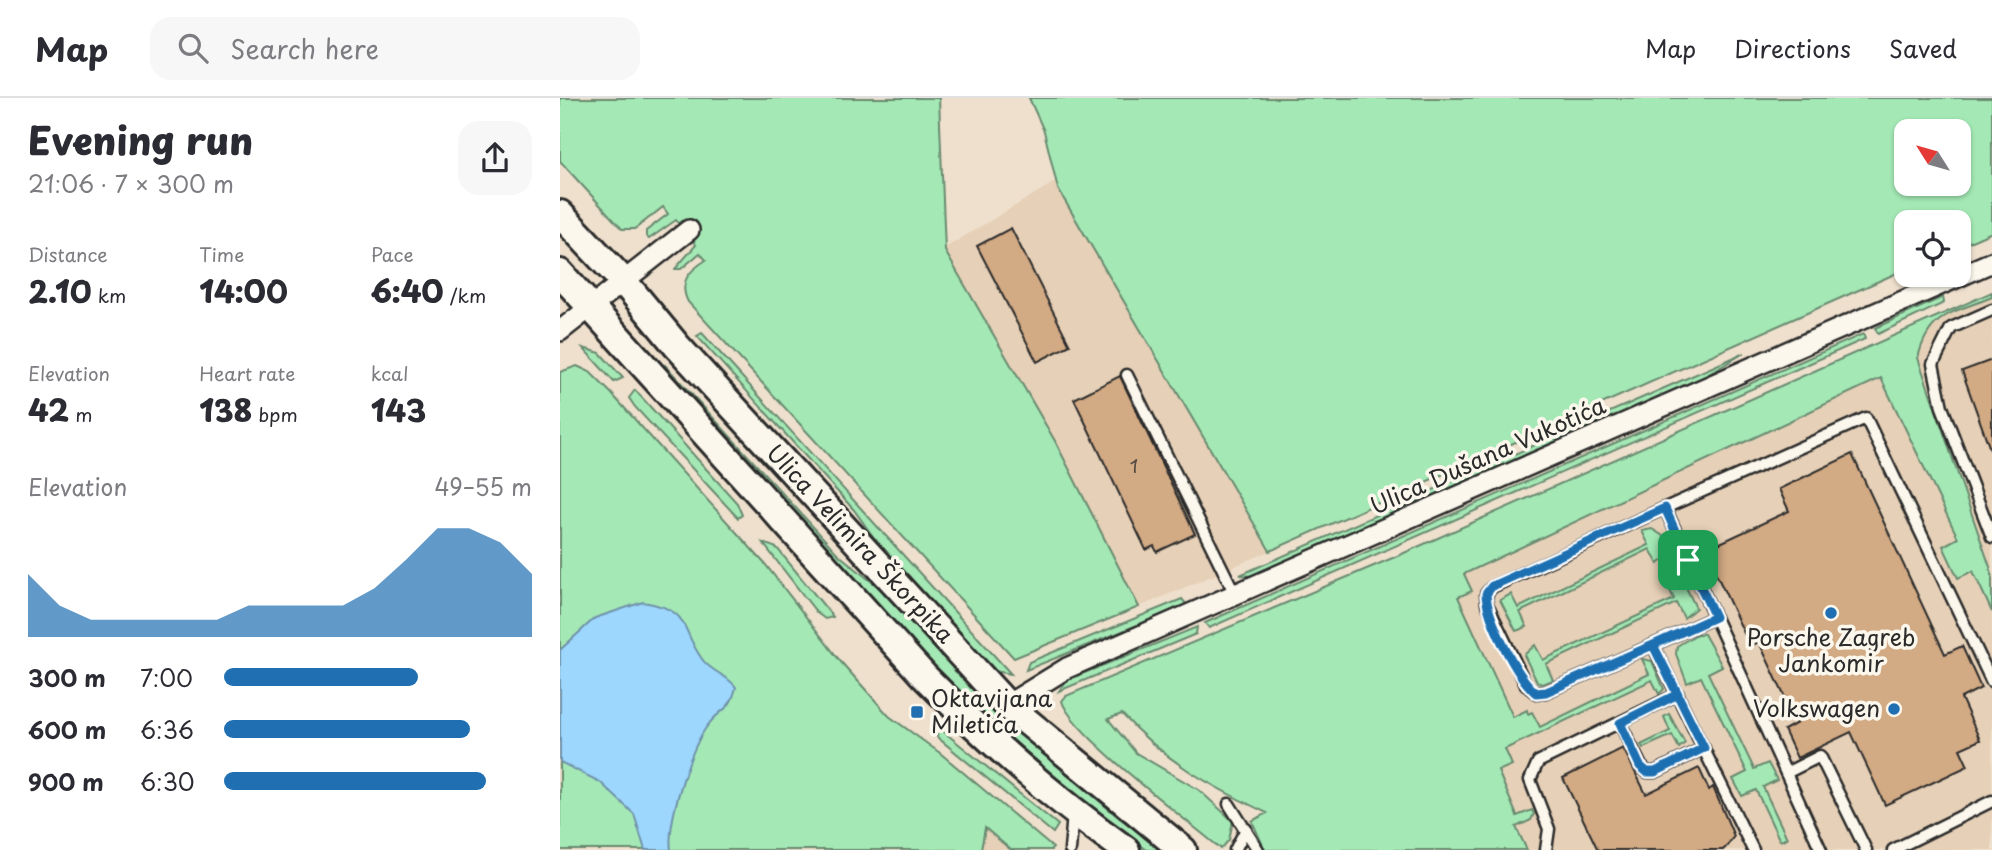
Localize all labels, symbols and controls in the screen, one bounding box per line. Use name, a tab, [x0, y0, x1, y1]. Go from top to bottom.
search box	[150, 17, 640, 80]
text: Map	[35, 23, 108, 73]
icon: search	[174, 29, 212, 67]
text: Search here	[230, 29, 379, 68]
text: Map	[1645, 30, 1696, 66]
text: Directions	[1734, 30, 1851, 66]
text: Saved	[1889, 30, 1957, 66]
text: Evening run	[28, 111, 253, 168]
north arrow	[1894, 119, 1970, 196]
map controls	[1894, 119, 1971, 287]
button: share	[458, 121, 532, 195]
text: 21:06 · 7 × 300 m	[28, 166, 234, 201]
button: locate	[1894, 210, 1971, 287]
text: Distance	[28, 240, 108, 268]
text: Time	[199, 240, 244, 268]
text: Pace	[371, 240, 414, 268]
text: 2.10	[28, 268, 91, 313]
text: 14:00	[199, 268, 288, 313]
text: 6:40	[371, 268, 444, 313]
text: km	[91, 281, 126, 309]
text: /km	[444, 281, 486, 309]
text: Elevation	[28, 359, 110, 387]
text: Heart rate	[199, 359, 295, 387]
text: kcal	[371, 359, 409, 387]
text: 42	[28, 387, 69, 432]
text: 138	[199, 387, 252, 432]
text: 143	[371, 387, 426, 432]
street label: Ulica Dušana Vukotića	[1364, 387, 1611, 522]
text: m	[69, 400, 92, 428]
text: bpm	[252, 400, 298, 428]
street label: Ulica Velimira Škorpika	[759, 435, 964, 651]
house number: 1	[1130, 451, 1138, 479]
text: Elevation	[28, 469, 127, 504]
text: 49–55 m	[434, 469, 532, 504]
pin	[1658, 530, 1718, 590]
icon: arrive	[1669, 541, 1707, 579]
marker: Porsche Zagreb Jankomir	[1823, 605, 1839, 621]
place label: Porsche Zagreb Jankomir	[1747, 619, 1915, 680]
text: 300 m	[28, 660, 106, 695]
text: 7:00	[140, 660, 193, 695]
place label: Oktavijana Miletića	[931, 680, 1053, 741]
place label: Volkswagen	[1753, 690, 1880, 725]
marker: Volkswagen	[1886, 701, 1902, 717]
marker: Oktavijana Miletića	[909, 704, 925, 720]
text: 600 m	[28, 712, 106, 747]
text: 6:36	[140, 712, 194, 747]
text: 900 m	[28, 764, 104, 799]
text: 6:30	[140, 764, 195, 799]

